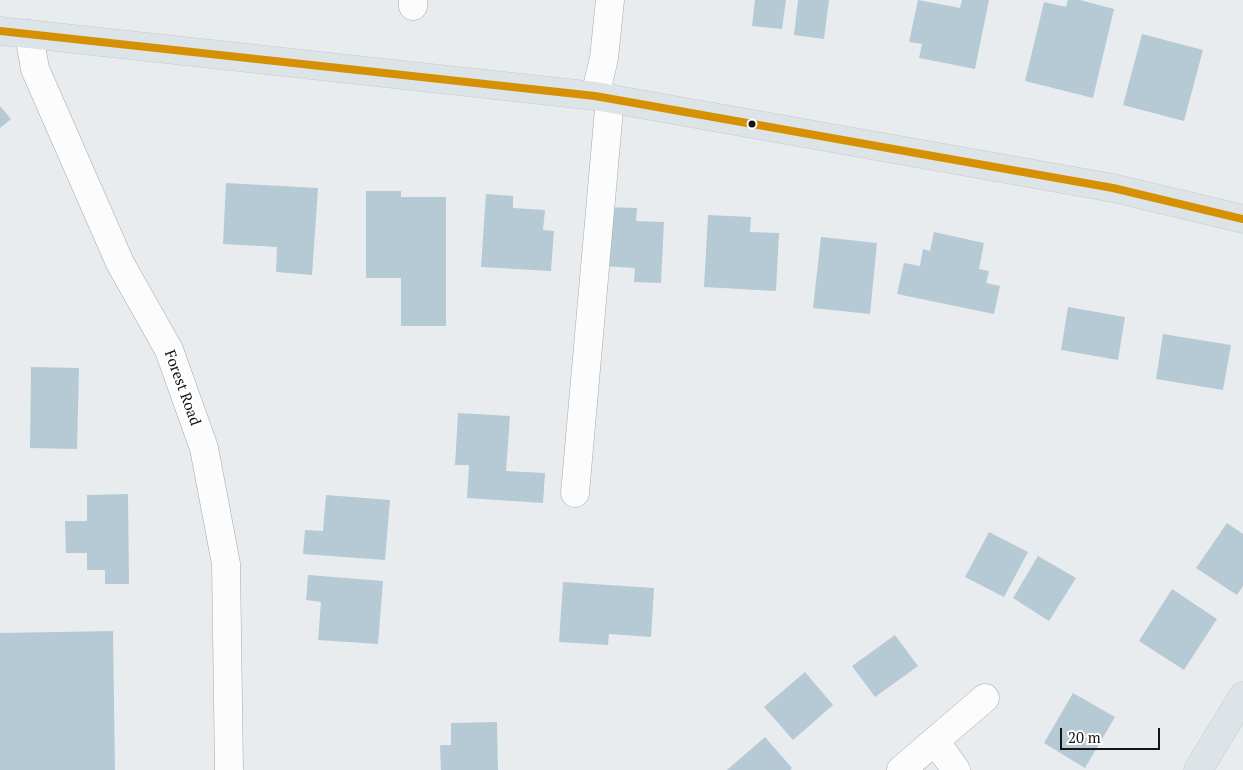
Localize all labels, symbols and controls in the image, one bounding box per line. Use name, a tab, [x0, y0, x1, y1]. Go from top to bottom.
unlabelled marker	[747, 119, 757, 129]
street label: Forest Road	[160, 348, 204, 428]
scale bar	[1063, 718, 1163, 750]
text: 20 m	[1068, 727, 1101, 747]

